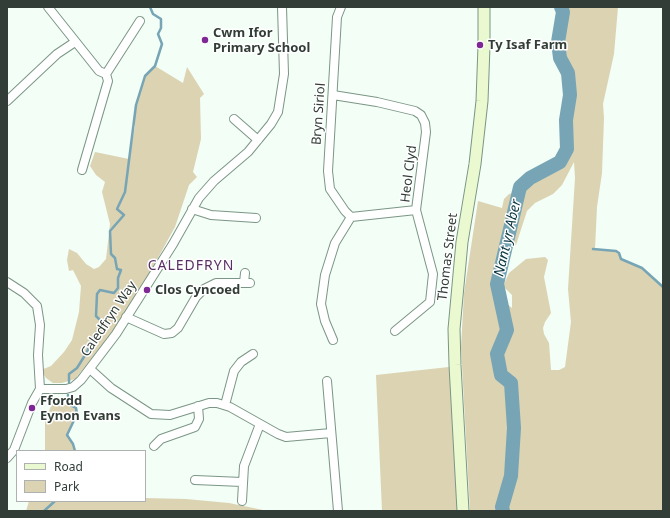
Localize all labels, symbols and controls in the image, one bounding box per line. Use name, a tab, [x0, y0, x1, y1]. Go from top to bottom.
place label: Cwm Ifor Primary School	[213, 25, 310, 56]
marker: Cwm Ifor Primary School	[200, 35, 210, 45]
place label: Ty Isaf Farm	[488, 37, 567, 53]
marker: Ty Isaf Farm	[475, 40, 485, 50]
street label: Bryn Siriol	[309, 82, 329, 146]
street label: Heol Clyd	[398, 144, 420, 204]
water label: Nant yr Aber	[491, 198, 525, 278]
street label: Thomas Street	[435, 212, 461, 302]
district label: CALEDFRYN	[148, 258, 234, 274]
street label: Caledfryn Way	[78, 278, 140, 360]
place label: Clos Cyncoed	[155, 282, 240, 298]
marker: Clos Cyncoed	[142, 285, 152, 295]
place label: Ffordd Eynon Evans	[40, 393, 121, 424]
marker: Ffordd Eynon Evans	[27, 403, 37, 413]
legend	[16, 450, 146, 502]
text: Road	[54, 458, 83, 475]
text: Park	[54, 478, 79, 495]

